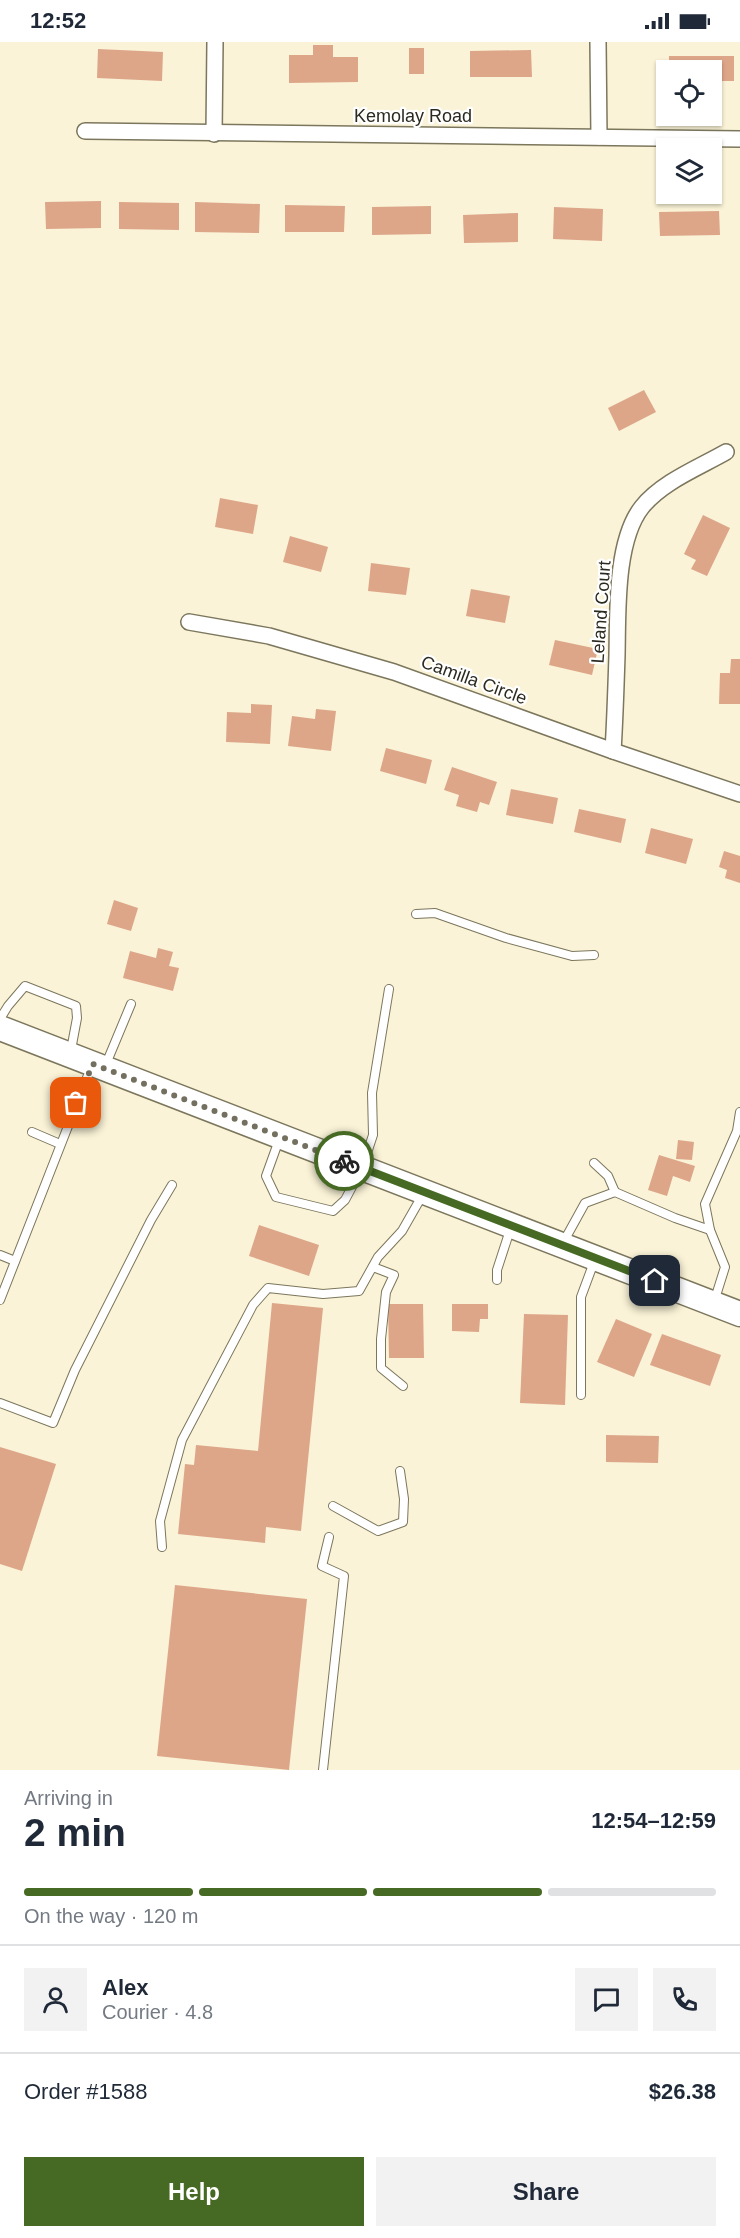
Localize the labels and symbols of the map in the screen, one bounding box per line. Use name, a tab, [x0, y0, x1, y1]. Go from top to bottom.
street label: Kemolay Road	[354, 106, 472, 126]
street label: Leland Court	[587, 560, 615, 664]
street label: Camilla Circle	[418, 652, 530, 708]
pin	[50, 1077, 101, 1128]
courier	[314, 1131, 374, 1191]
pin	[629, 1255, 680, 1306]

